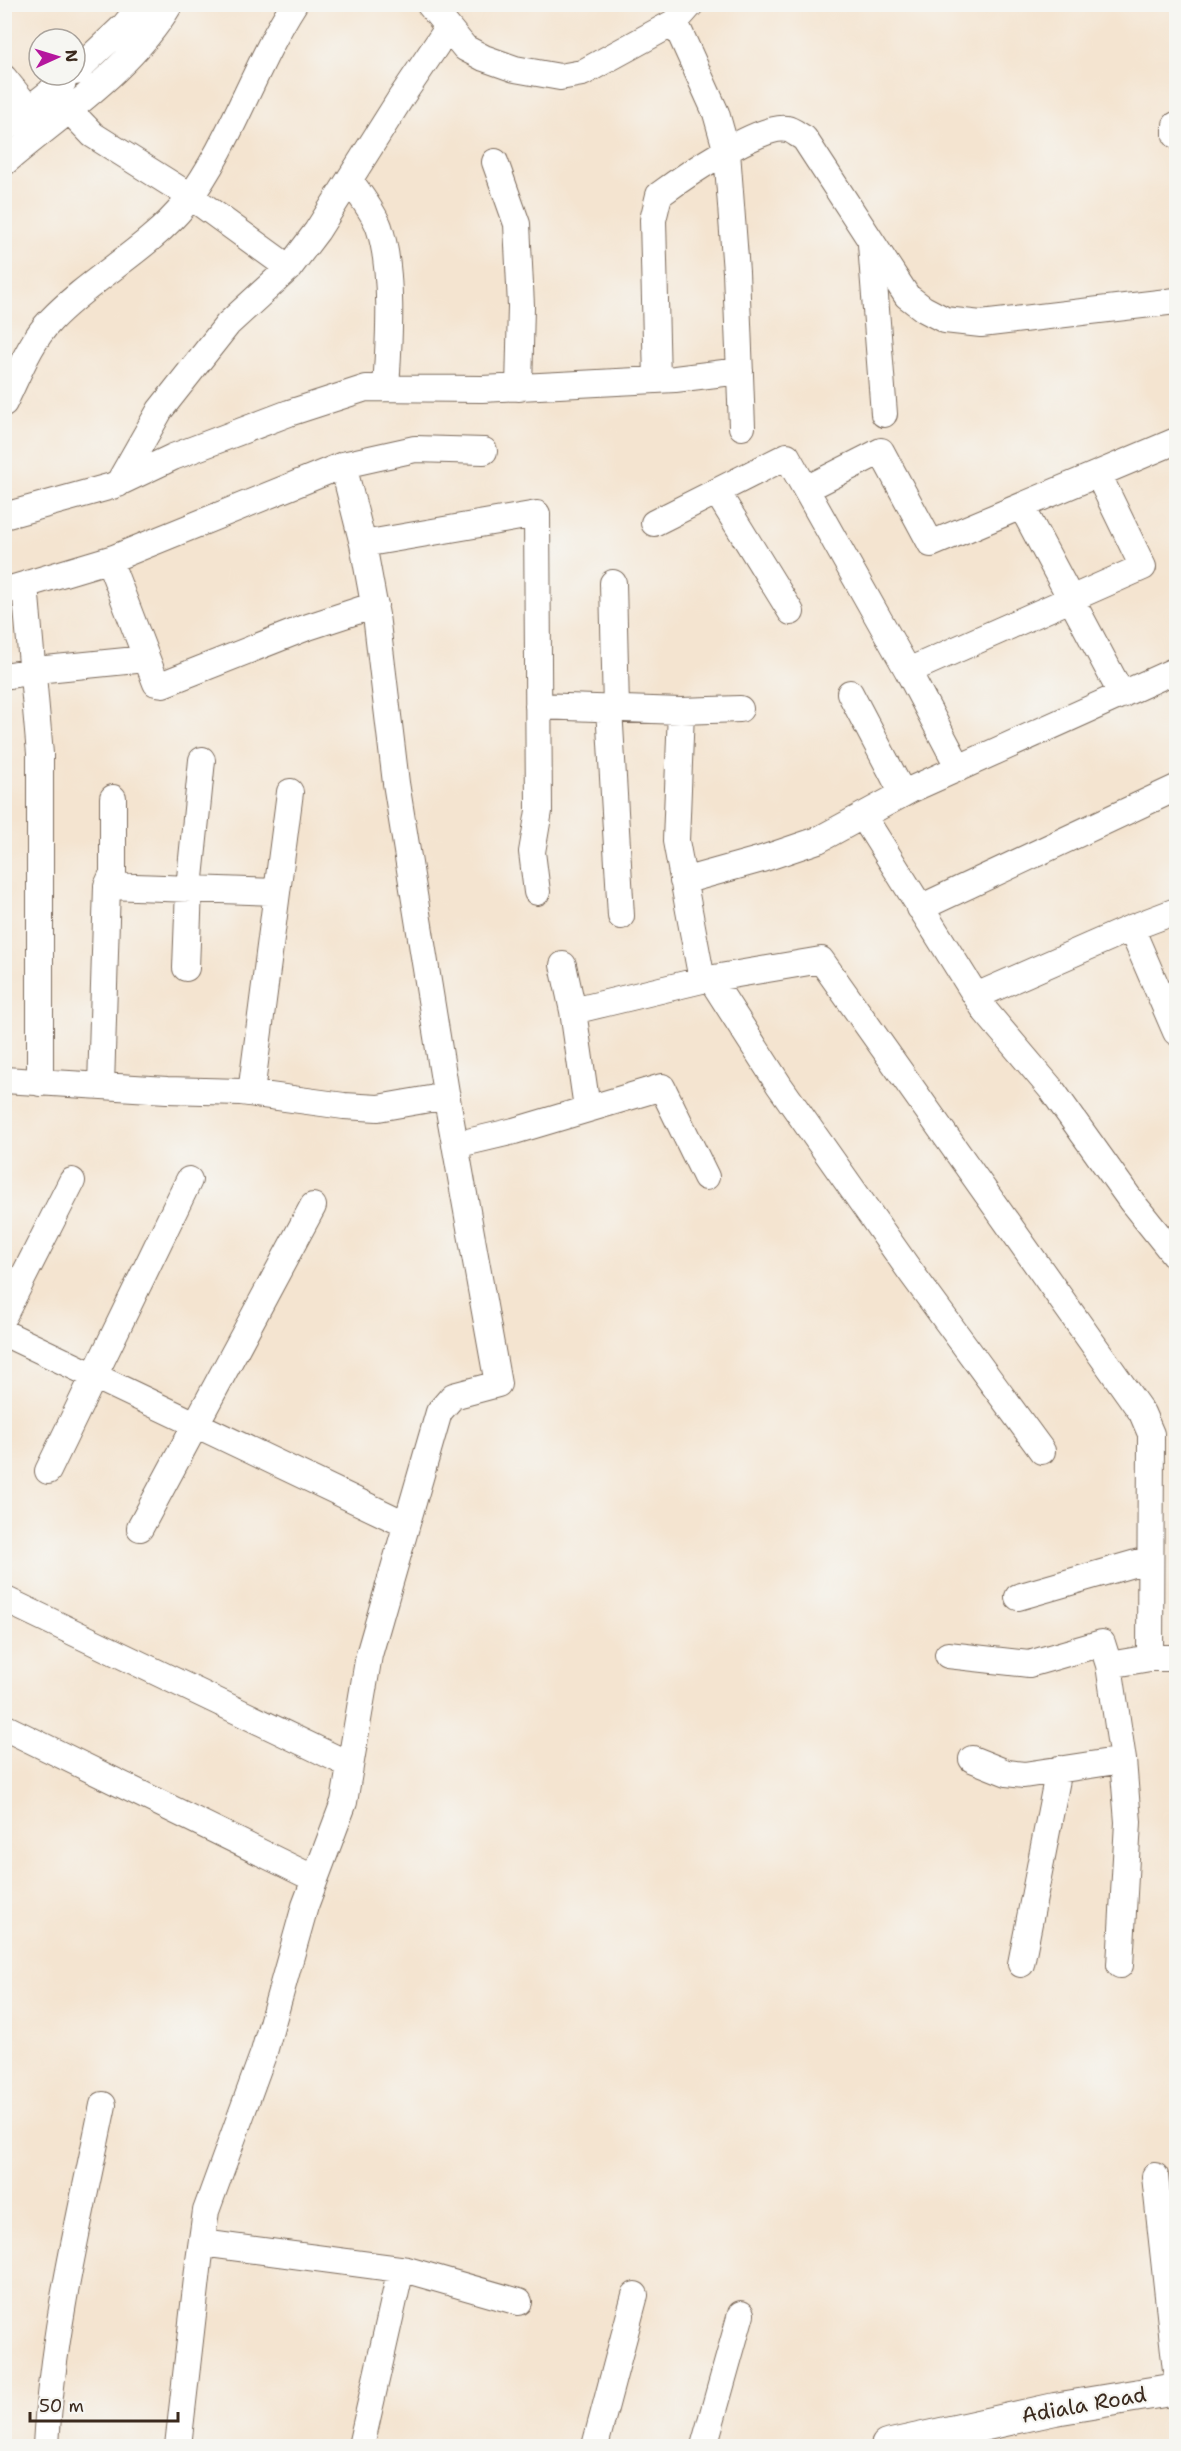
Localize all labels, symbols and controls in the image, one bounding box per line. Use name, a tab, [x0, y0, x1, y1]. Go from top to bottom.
north arrow	[27, 27, 87, 87]
text: N	[61, 49, 82, 63]
street label: Adiala Road	[1019, 2380, 1149, 2430]
scale bar	[30, 2385, 178, 2423]
text: 50 m	[39, 2394, 84, 2418]

